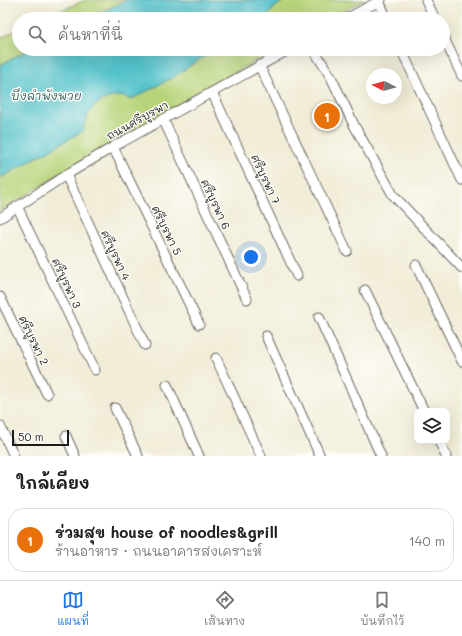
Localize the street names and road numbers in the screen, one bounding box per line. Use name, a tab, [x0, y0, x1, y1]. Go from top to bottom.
street label: ถนนศรีบูรพา	[103, 97, 172, 145]
street label: ศรีบูรพา 7	[246, 152, 284, 207]
street label: ศรีบูรพา 6	[196, 176, 234, 232]
street label: ศรีบูรพา 5	[147, 203, 186, 258]
street label: ศรีบูรพา 4	[96, 227, 134, 284]
street label: ศรีบูรพา 3	[47, 255, 85, 312]
street label: ศรีบูรพา 2	[14, 313, 53, 368]

